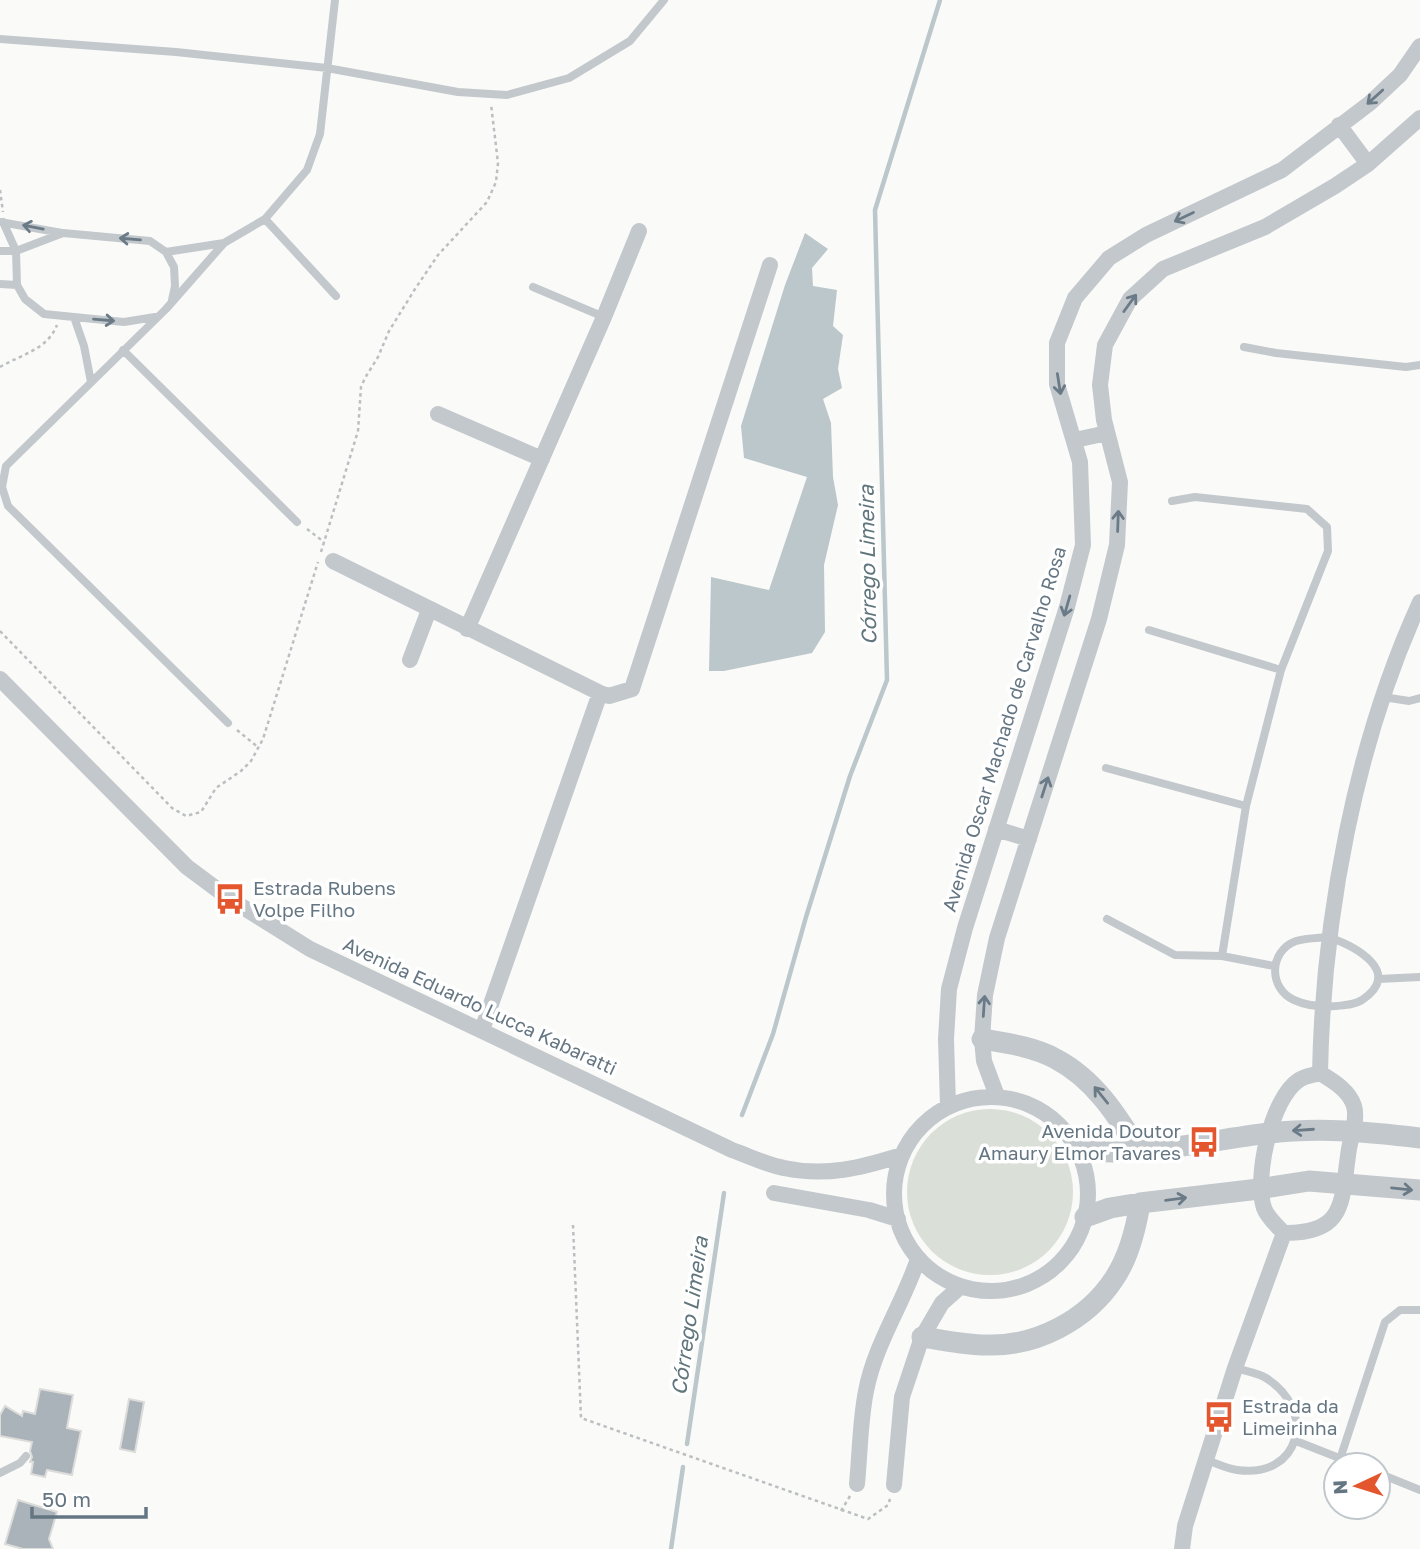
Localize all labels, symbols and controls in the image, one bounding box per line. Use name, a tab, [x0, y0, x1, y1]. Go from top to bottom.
one-way arrow	[1367, 89, 1385, 105]
one-way arrow	[1174, 211, 1195, 225]
one-way arrow	[22, 220, 45, 234]
one-way arrow	[119, 232, 142, 245]
one-way arrow	[1123, 294, 1137, 313]
one-way arrow	[92, 314, 115, 327]
one-way arrow	[1053, 372, 1066, 395]
water label: Córrego Limeira	[853, 484, 881, 645]
one-way arrow	[1112, 510, 1125, 533]
street label: Avenida Oscar Machado de Carvalho Rosa	[937, 543, 1070, 914]
one-way arrow	[1059, 595, 1072, 617]
one-way arrow	[1039, 776, 1052, 798]
place label: Estrada Rubens Volpe Filho	[253, 876, 396, 921]
bus stop icon: Estrada Rubens Volpe Filho	[213, 882, 247, 916]
street label: Avenida Eduardo Lucca Kabaratti	[340, 932, 621, 1079]
one-way arrow	[978, 995, 991, 1018]
one-way arrow	[1093, 1086, 1108, 1105]
place label: Avenida Doutor Amaury Elmor Tavares	[978, 1119, 1182, 1164]
one-way arrow	[1292, 1124, 1315, 1137]
bus stop icon: Avenida Doutor Amaury Elmor Tavares	[1187, 1125, 1221, 1159]
one-way arrow	[1390, 1182, 1413, 1195]
one-way arrow	[1164, 1192, 1187, 1205]
water label: Córrego Limeira	[665, 1234, 713, 1397]
place label: Estrada da Limeirinha	[1242, 1394, 1339, 1439]
bus stop icon: Estrada da Limeirinha	[1202, 1400, 1236, 1434]
north arrow	[1322, 1451, 1392, 1521]
scale bar	[32, 1476, 145, 1520]
text: N	[1328, 1479, 1352, 1495]
text: 50 m	[42, 1486, 91, 1512]

